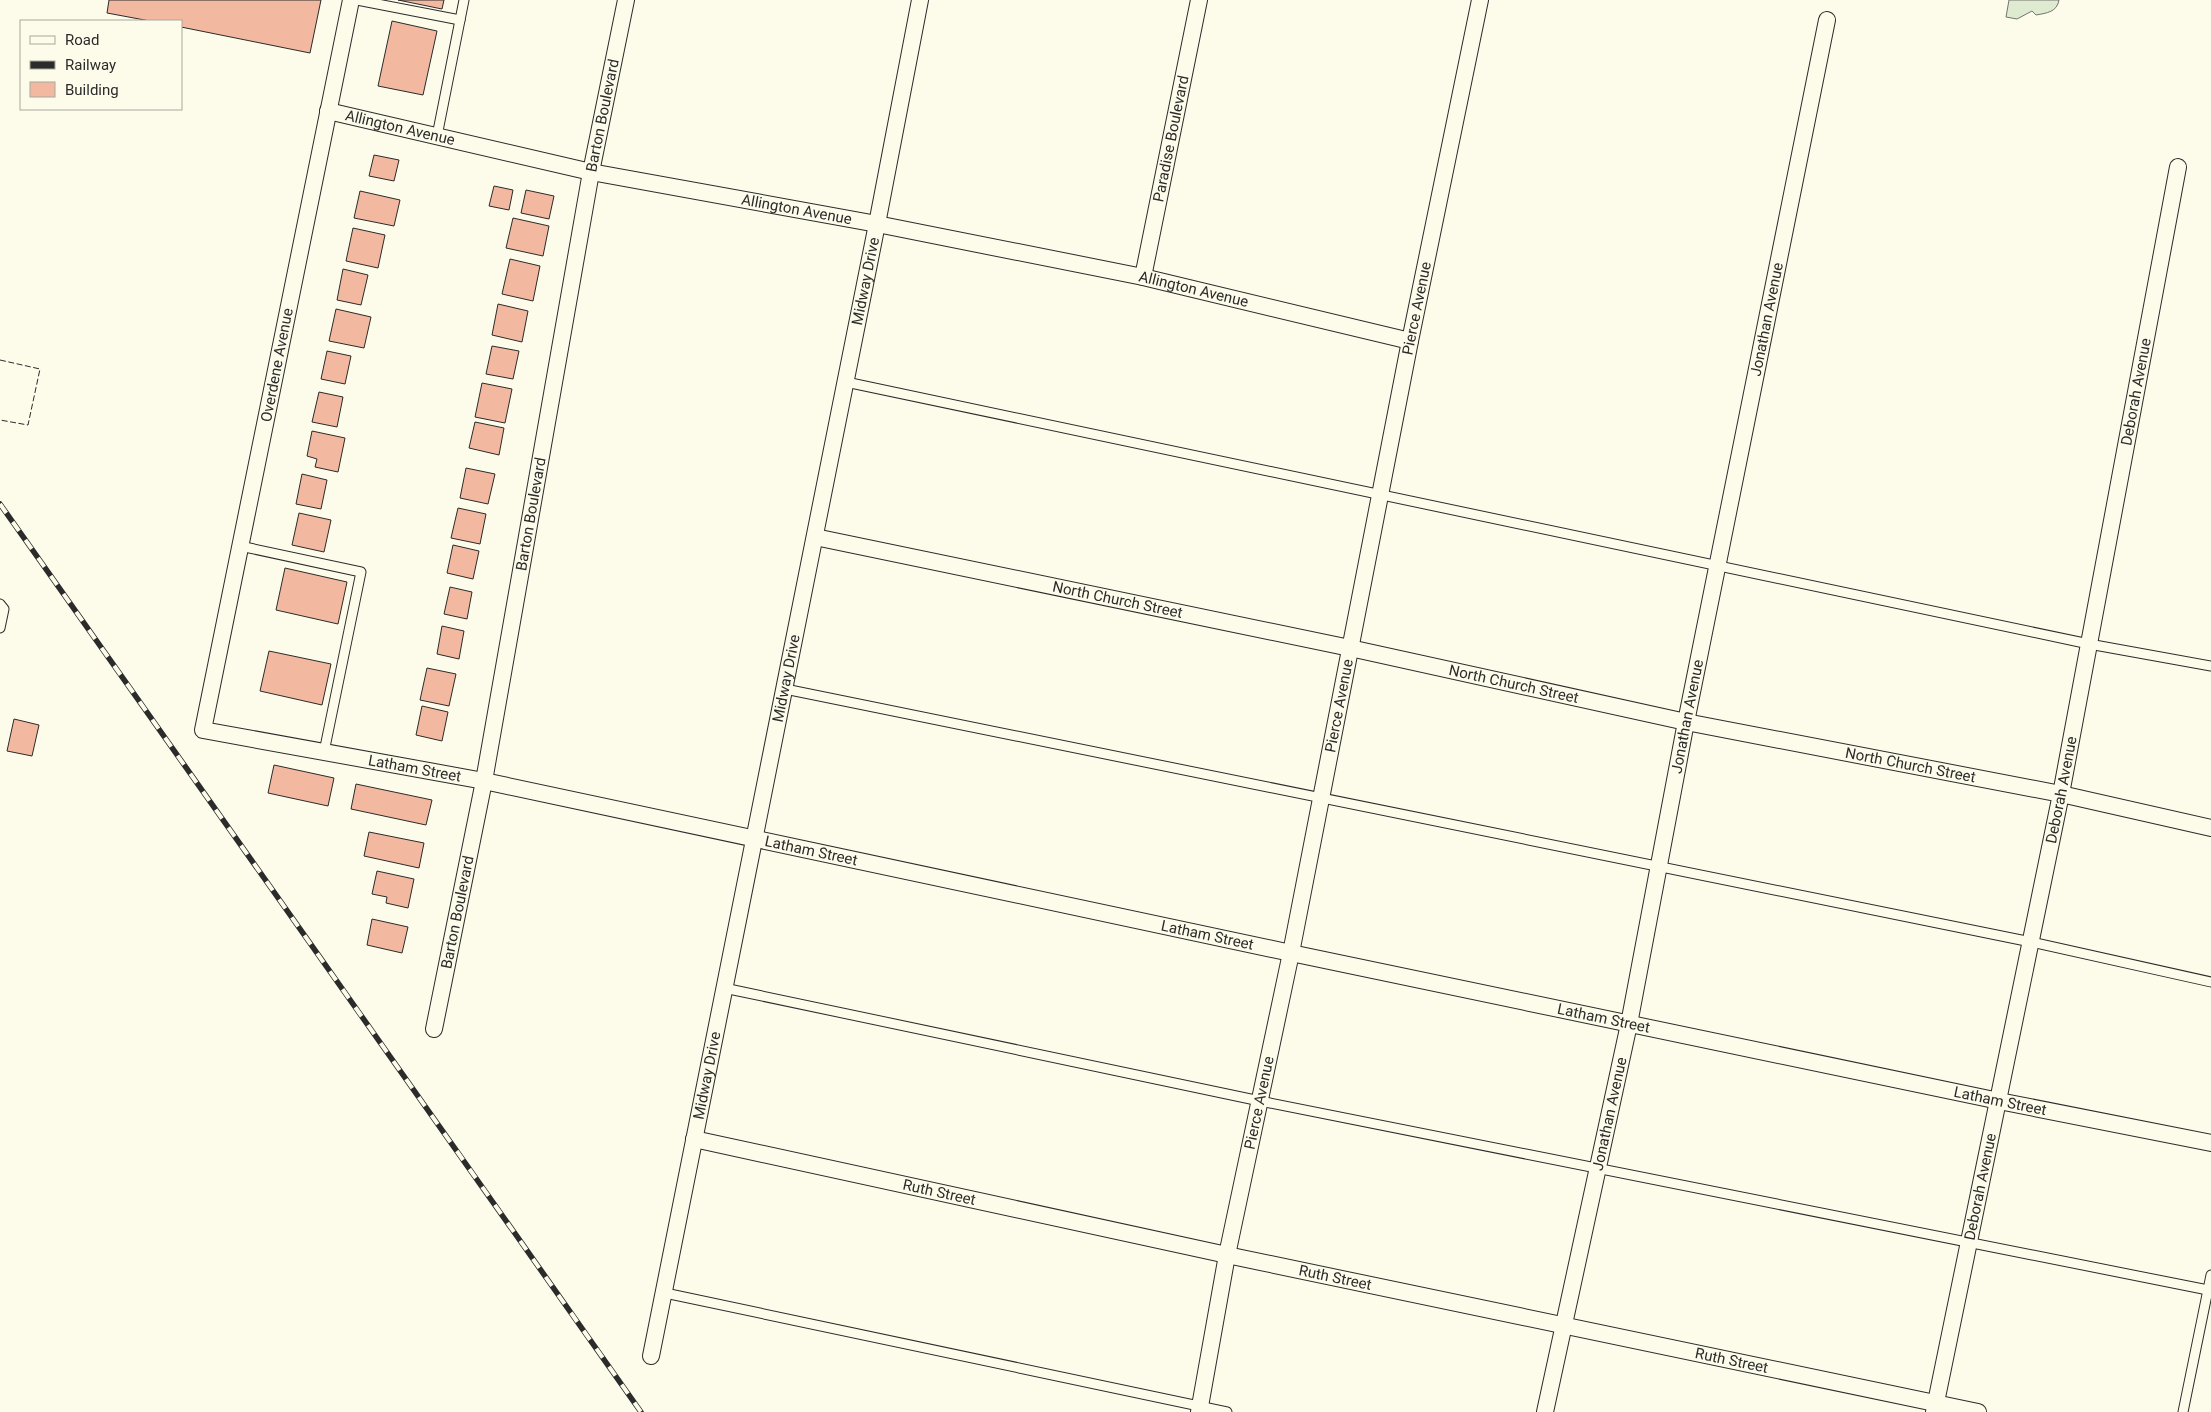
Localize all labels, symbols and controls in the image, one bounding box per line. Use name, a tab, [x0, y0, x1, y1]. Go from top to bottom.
legend	[20, 20, 182, 110]
text: Road	[65, 31, 99, 49]
text: Railway	[65, 56, 116, 74]
street label: Barton Boulevard	[582, 57, 623, 174]
street label: Paradise Boulevard	[1149, 74, 1193, 204]
text: Building	[65, 81, 119, 99]
street label: Allington Avenue	[344, 106, 457, 149]
street label: Allington Avenue	[740, 191, 853, 228]
street label: Midway Drive	[848, 236, 883, 327]
street label: Pierce Avenue	[1398, 260, 1435, 356]
street label: Jonathan Avenue	[1747, 261, 1787, 378]
street label: Allington Avenue	[1137, 267, 1250, 311]
street label: Overdene Avenue	[257, 306, 297, 424]
street label: Deborah Avenue	[2117, 337, 2155, 447]
street label: Barton Boulevard	[512, 456, 550, 572]
street label: North Church Street	[1051, 578, 1184, 622]
street label: Midway Drive	[769, 633, 804, 724]
street label: Pierce Avenue	[1321, 658, 1357, 754]
street label: Jonathan Avenue	[1667, 658, 1707, 775]
street label: North Church Street	[1447, 661, 1580, 707]
street label: Deborah Avenue	[2042, 735, 2081, 845]
street label: North Church Street	[1844, 744, 1977, 786]
street label: Latham Street	[367, 751, 463, 786]
street label: Latham Street	[763, 832, 859, 869]
street label: Barton Boulevard	[437, 854, 478, 970]
street label: Latham Street	[1159, 917, 1255, 954]
street label: Latham Street	[1556, 1000, 1652, 1037]
street label: Midway Drive	[689, 1030, 725, 1121]
street label: Pierce Avenue	[1241, 1055, 1278, 1151]
street label: Jonathan Avenue	[1588, 1055, 1631, 1172]
street label: Latham Street	[1952, 1083, 2048, 1119]
street label: Deborah Avenue	[1961, 1132, 2000, 1242]
street label: Ruth Street	[901, 1176, 977, 1209]
street label: Ruth Street	[1297, 1261, 1373, 1294]
street label: Ruth Street	[1694, 1344, 1770, 1377]

